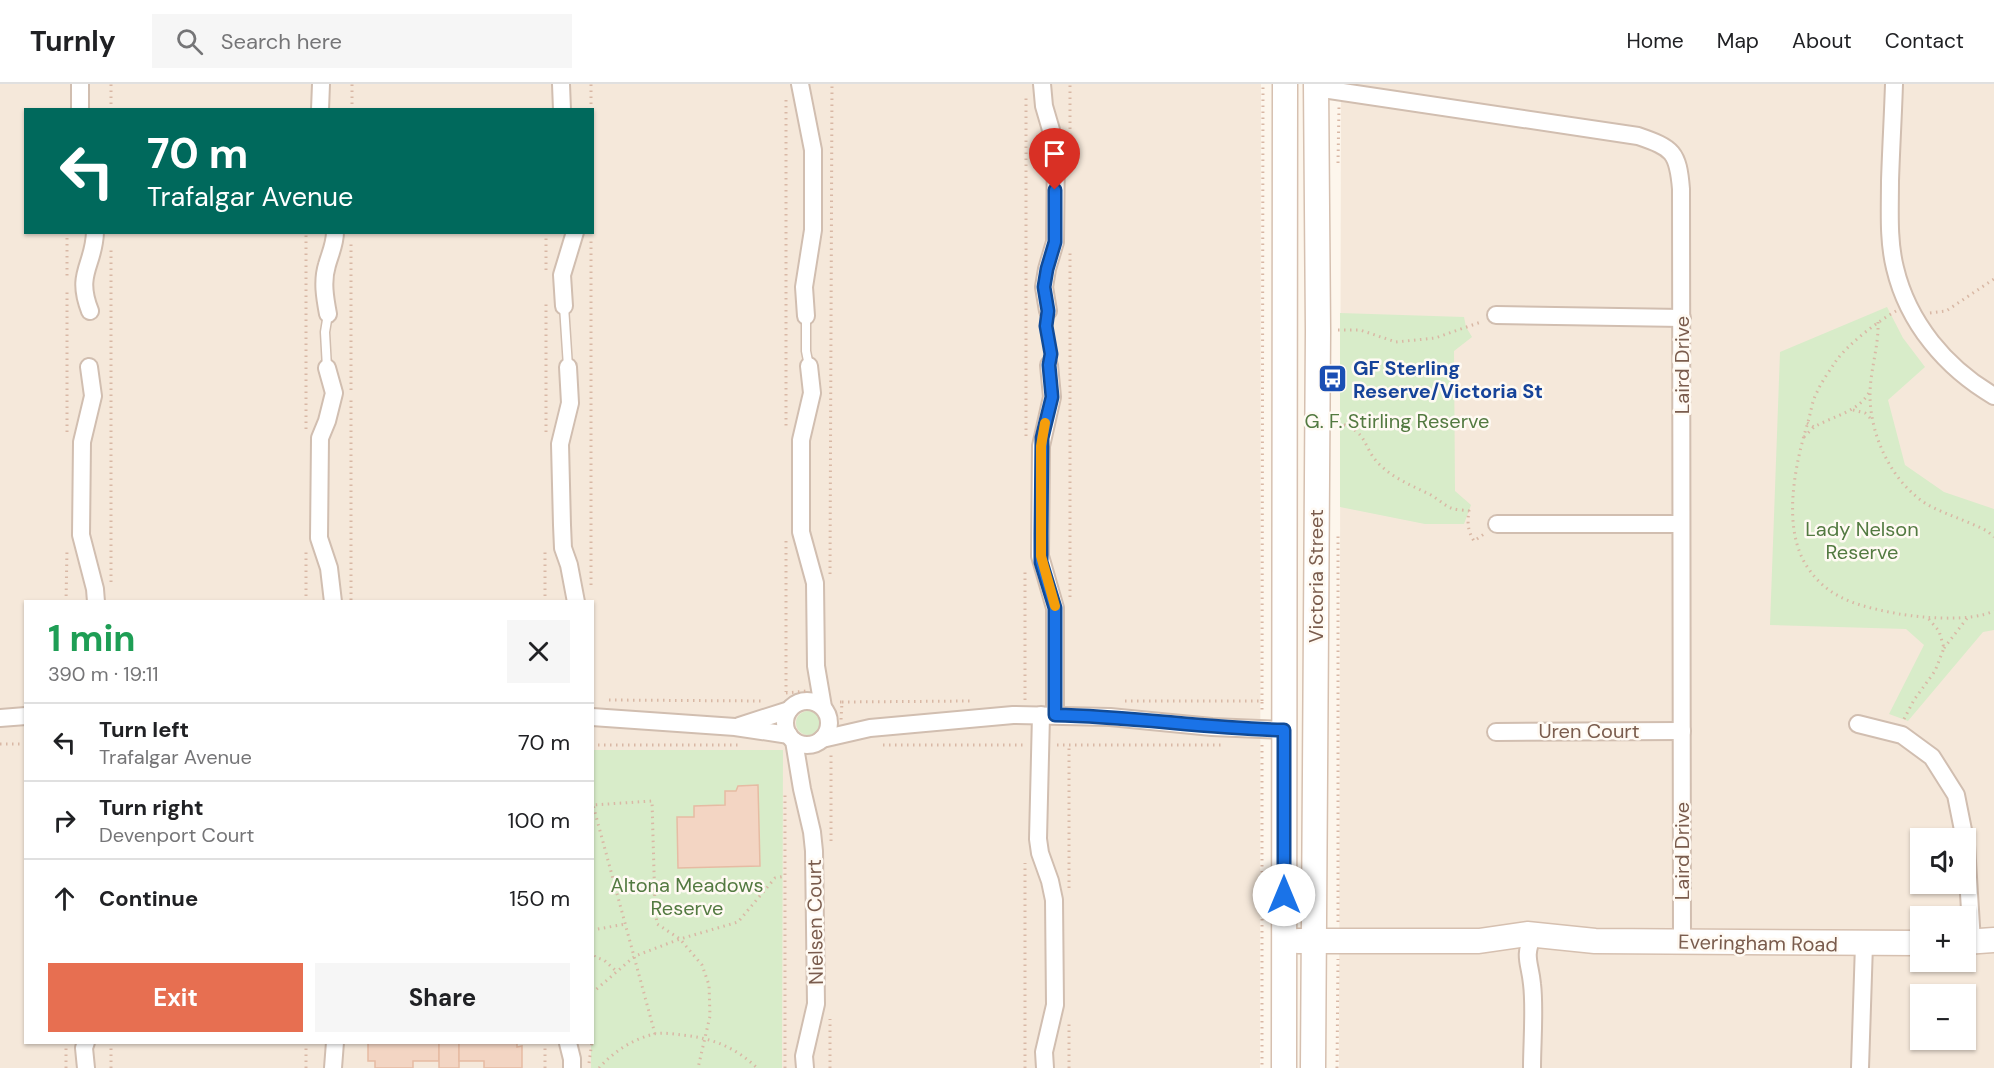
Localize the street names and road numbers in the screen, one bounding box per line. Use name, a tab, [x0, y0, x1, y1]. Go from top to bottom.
street label: Laird Drive	[1669, 316, 1695, 414]
street label: Victoria Street	[1303, 509, 1329, 643]
street label: Uren Court	[1538, 718, 1640, 744]
street label: Laird Drive	[1669, 802, 1695, 900]
street label: Nielsen Court	[801, 859, 829, 985]
street label: Everingham Road	[1678, 929, 1838, 957]

